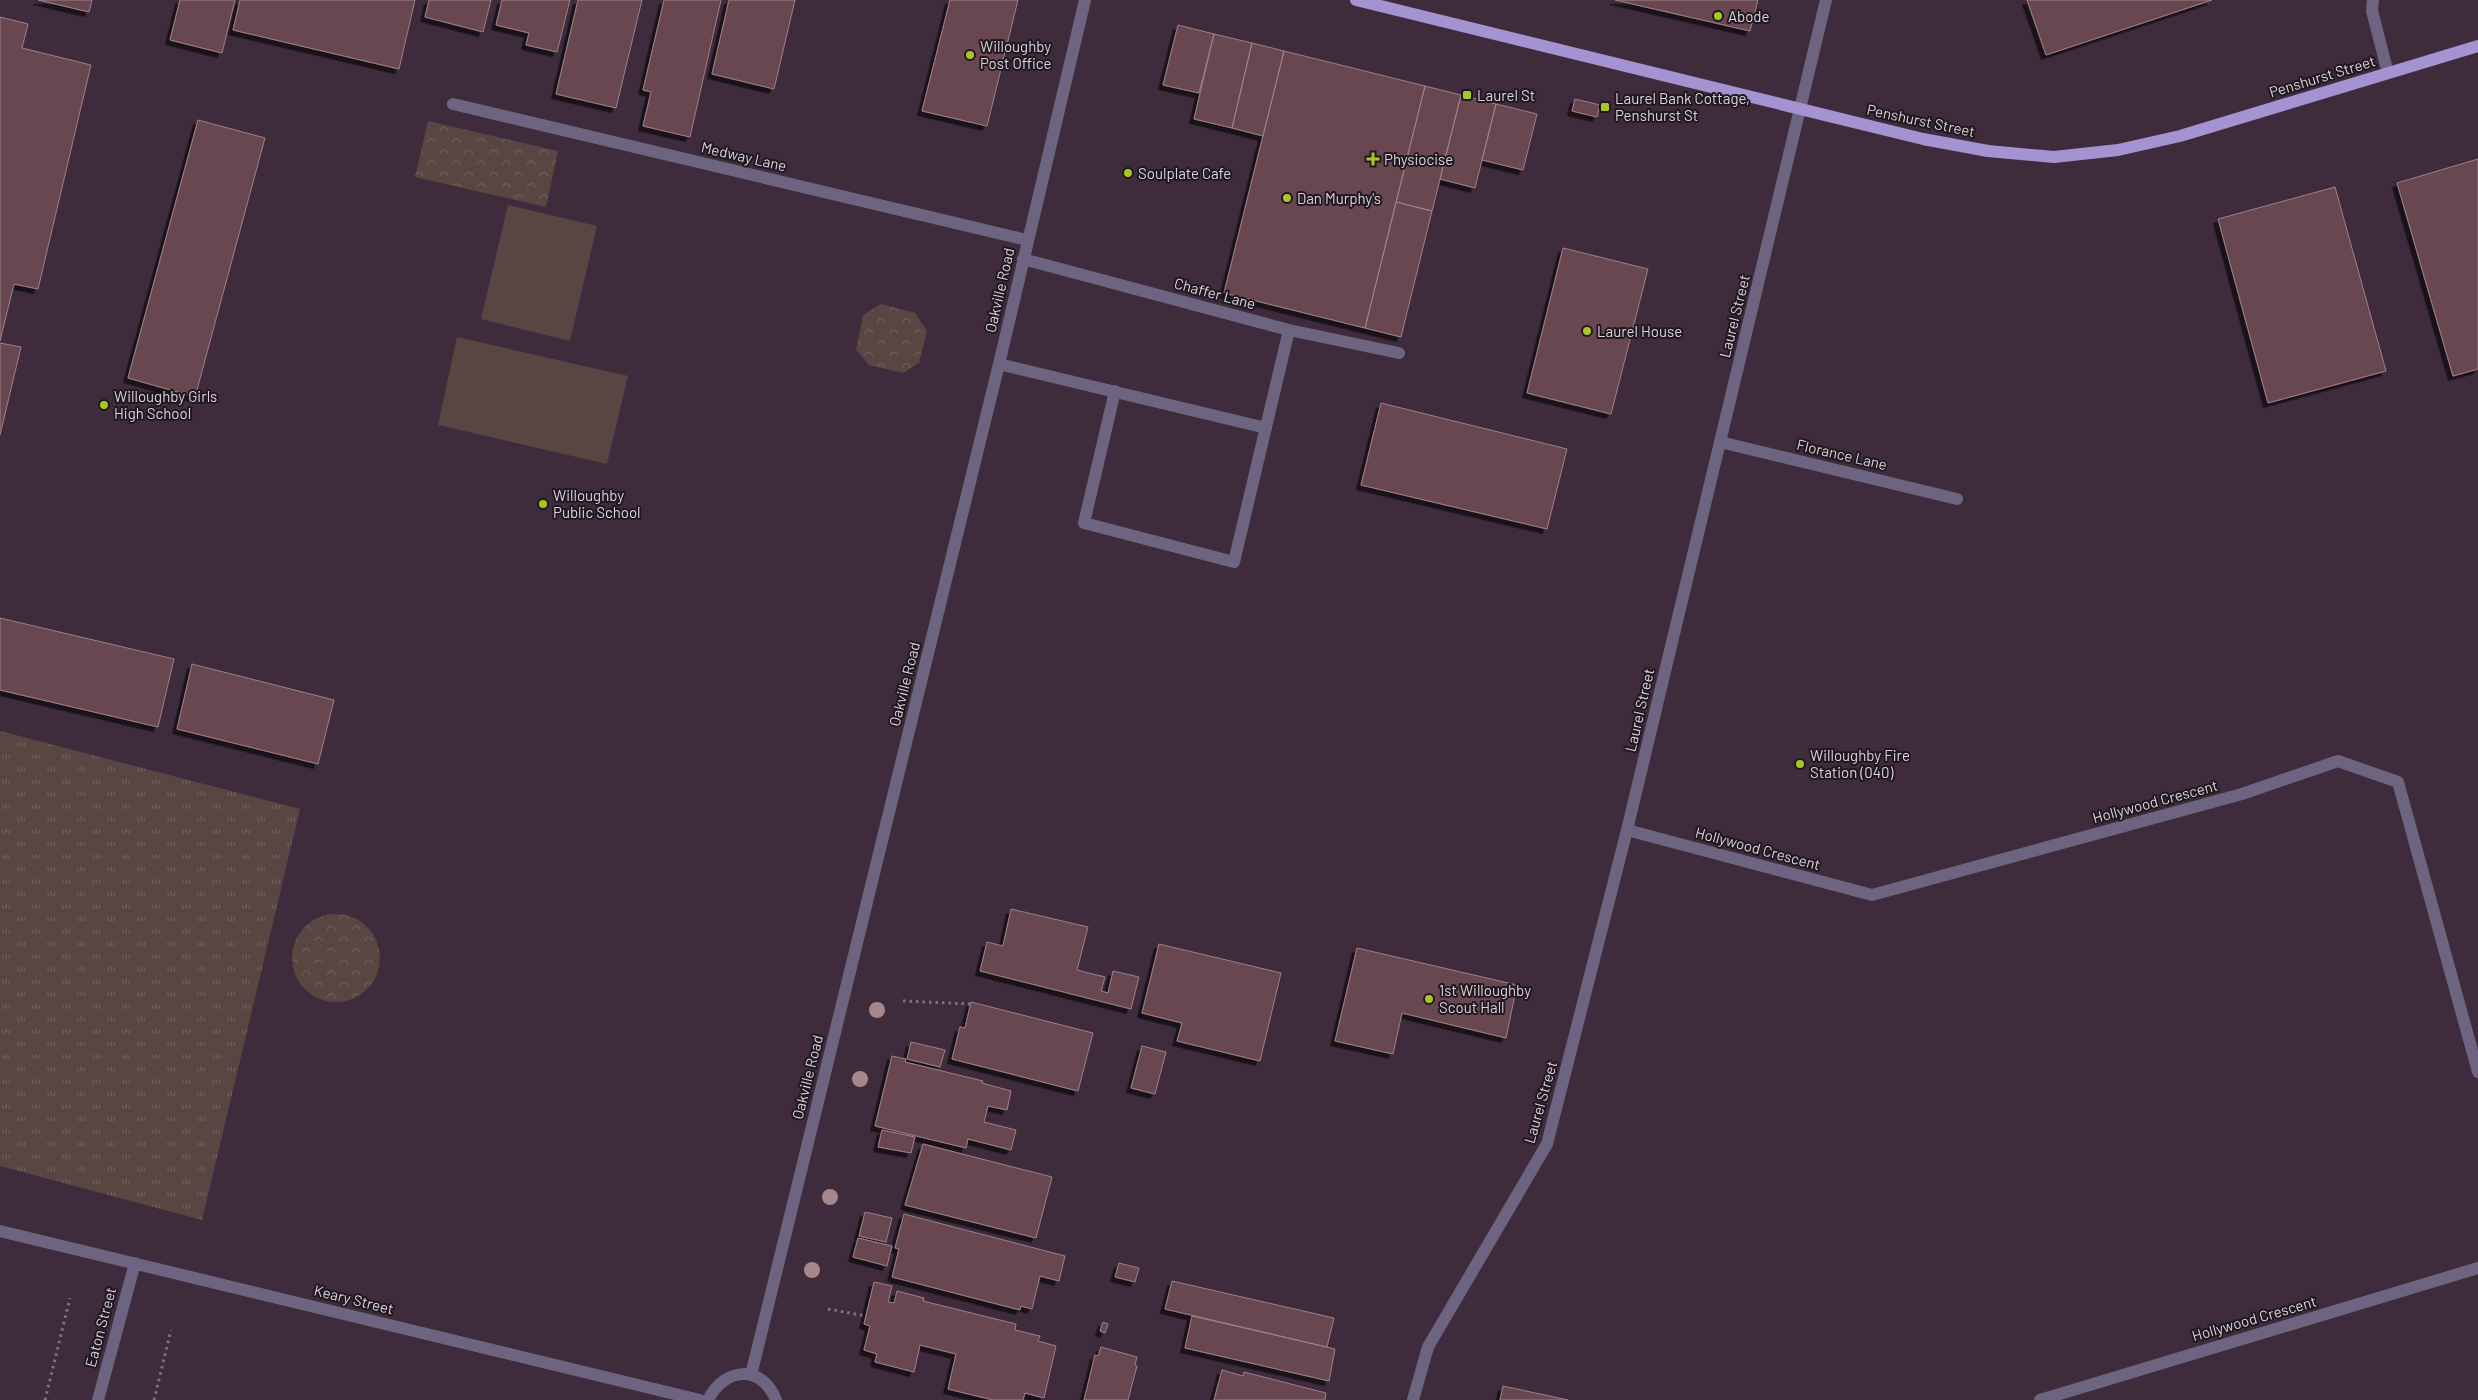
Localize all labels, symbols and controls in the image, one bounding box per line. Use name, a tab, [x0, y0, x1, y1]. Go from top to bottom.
place label: Abode	[1728, 7, 1770, 25]
marker: Abode	[1712, 10, 1724, 22]
place label: Willoughby Post Office	[980, 37, 1052, 72]
marker: Willoughby Post Office	[964, 49, 976, 61]
street label: Penshurst Street	[2267, 51, 2377, 101]
place label: Laurel St	[1477, 86, 1535, 104]
marker: Laurel St	[1461, 89, 1473, 101]
place label: Laurel Bank Cottage, Penshurst St	[1615, 89, 1750, 124]
street label: Penshurst Street	[1865, 100, 1977, 140]
marker: Laurel Bank Cottage, Penshurst St	[1599, 101, 1611, 113]
street label: Medway Lane	[699, 137, 789, 175]
place label: Physiocise	[1384, 150, 1453, 168]
marker: Physiocise	[1366, 152, 1380, 166]
place label: Soulplate Cafe	[1138, 164, 1231, 182]
marker: Soulplate Cafe	[1122, 167, 1134, 179]
place label: Dan Murphy's	[1297, 189, 1381, 207]
marker: Dan Murphy's	[1281, 192, 1293, 204]
street label: Oakville Road	[981, 246, 1017, 334]
street label: Laurel Street	[1715, 273, 1753, 359]
street label: Chaffer Lane	[1172, 274, 1258, 312]
place label: Laurel House	[1597, 322, 1682, 340]
marker: Laurel House	[1581, 325, 1593, 337]
place label: Willoughby Girls High School	[114, 387, 217, 422]
marker: Willoughby Girls High School	[98, 399, 110, 411]
street label: Florance Lane	[1795, 435, 1889, 473]
place label: Willoughby Public School	[553, 486, 641, 521]
marker: Willoughby Public School	[537, 498, 549, 510]
street label: Oakville Road	[885, 640, 923, 728]
street label: Laurel Street	[1621, 667, 1657, 753]
place label: Willoughby Fire Station (040)	[1810, 746, 1910, 781]
marker: Willoughby Fire Station (040)	[1794, 758, 1806, 770]
street label: Hollywood Crescent	[2090, 776, 2220, 826]
street label: Hollywood Crescent	[1693, 823, 1823, 873]
place label: 1st Willoughby Scout Hall	[1439, 981, 1531, 1016]
marker: 1st Willoughby Scout Hall	[1423, 993, 1435, 1005]
street label: Oakville Road	[788, 1033, 826, 1121]
street label: Laurel Street	[1520, 1059, 1560, 1145]
street label: Keary Street	[312, 1280, 396, 1318]
street label: Eaton Street	[81, 1285, 119, 1369]
street label: Hollywood Crescent	[2190, 1292, 2318, 1344]

